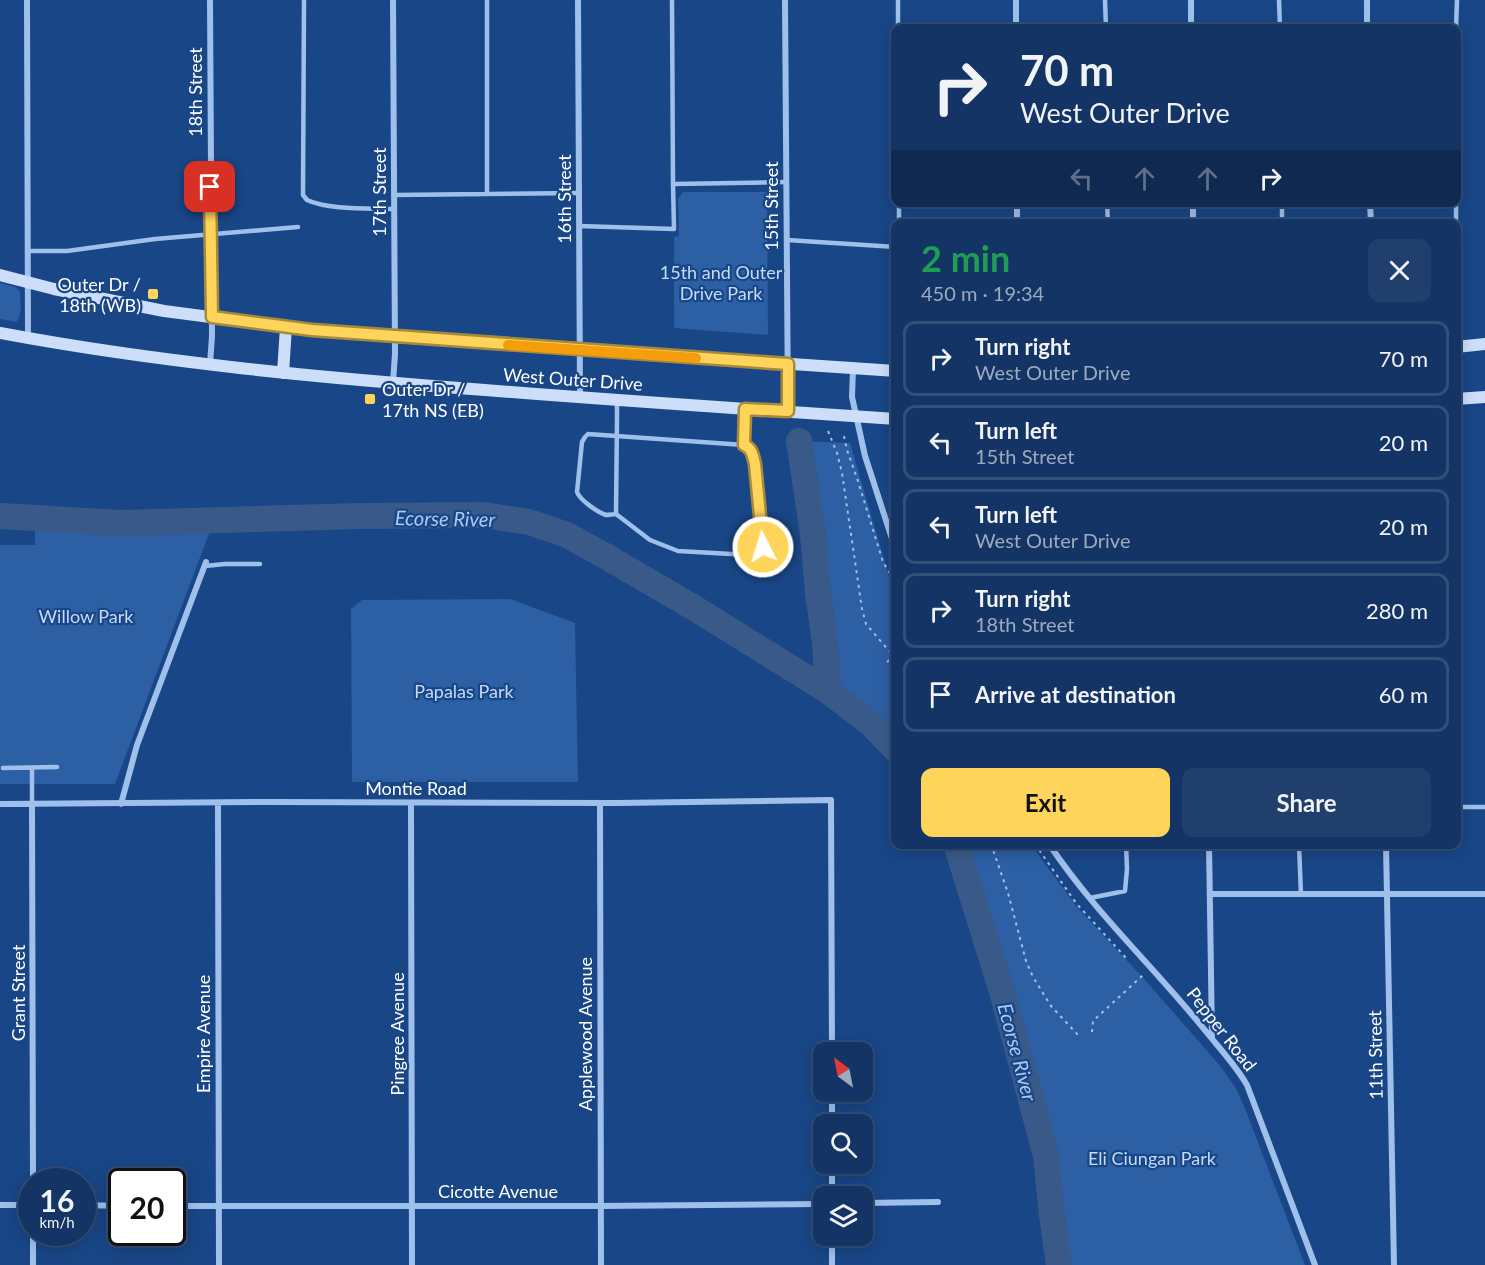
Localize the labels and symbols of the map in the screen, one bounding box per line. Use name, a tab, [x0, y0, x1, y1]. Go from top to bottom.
street label: 18th Street	[184, 47, 206, 137]
street label: 17th Street	[368, 147, 390, 237]
street label: 16th Street	[553, 154, 575, 244]
pin	[184, 161, 235, 212]
street label: 15th Street	[760, 161, 782, 251]
park label: 15th and Outer Drive Park	[660, 261, 783, 304]
place label: Outer Dr / 18th (WB)	[58, 273, 141, 316]
marker: Outer Dr / 18th (WB)	[146, 287, 160, 301]
street label: West Outer Drive	[502, 363, 644, 395]
place label: Outer Dr / 17th NS (EB)	[382, 378, 484, 421]
marker: Outer Dr / 17th NS (EB)	[363, 392, 377, 406]
water label: Ecorse River	[395, 505, 497, 531]
position arrow	[731, 515, 795, 579]
park label: Willow Park	[38, 605, 134, 627]
park label: Papalas Park	[414, 680, 514, 702]
street label: Montie Road	[365, 777, 467, 799]
street label: Grant Street	[7, 944, 29, 1041]
street label: Applewood Avenue	[574, 957, 596, 1111]
street label: Pingree Avenue	[386, 972, 408, 1096]
street label: Empire Avenue	[192, 975, 214, 1093]
street label: Pepper Road	[1182, 983, 1262, 1075]
water label: Ecorse River	[993, 1000, 1043, 1105]
street label: 11th Street	[1363, 1010, 1387, 1100]
north arrow	[813, 1042, 873, 1102]
park label: Eli Ciungan Park	[1088, 1147, 1217, 1169]
speed limit sign: 20	[108, 1168, 186, 1246]
street label: Cicotte Avenue	[438, 1180, 558, 1202]

